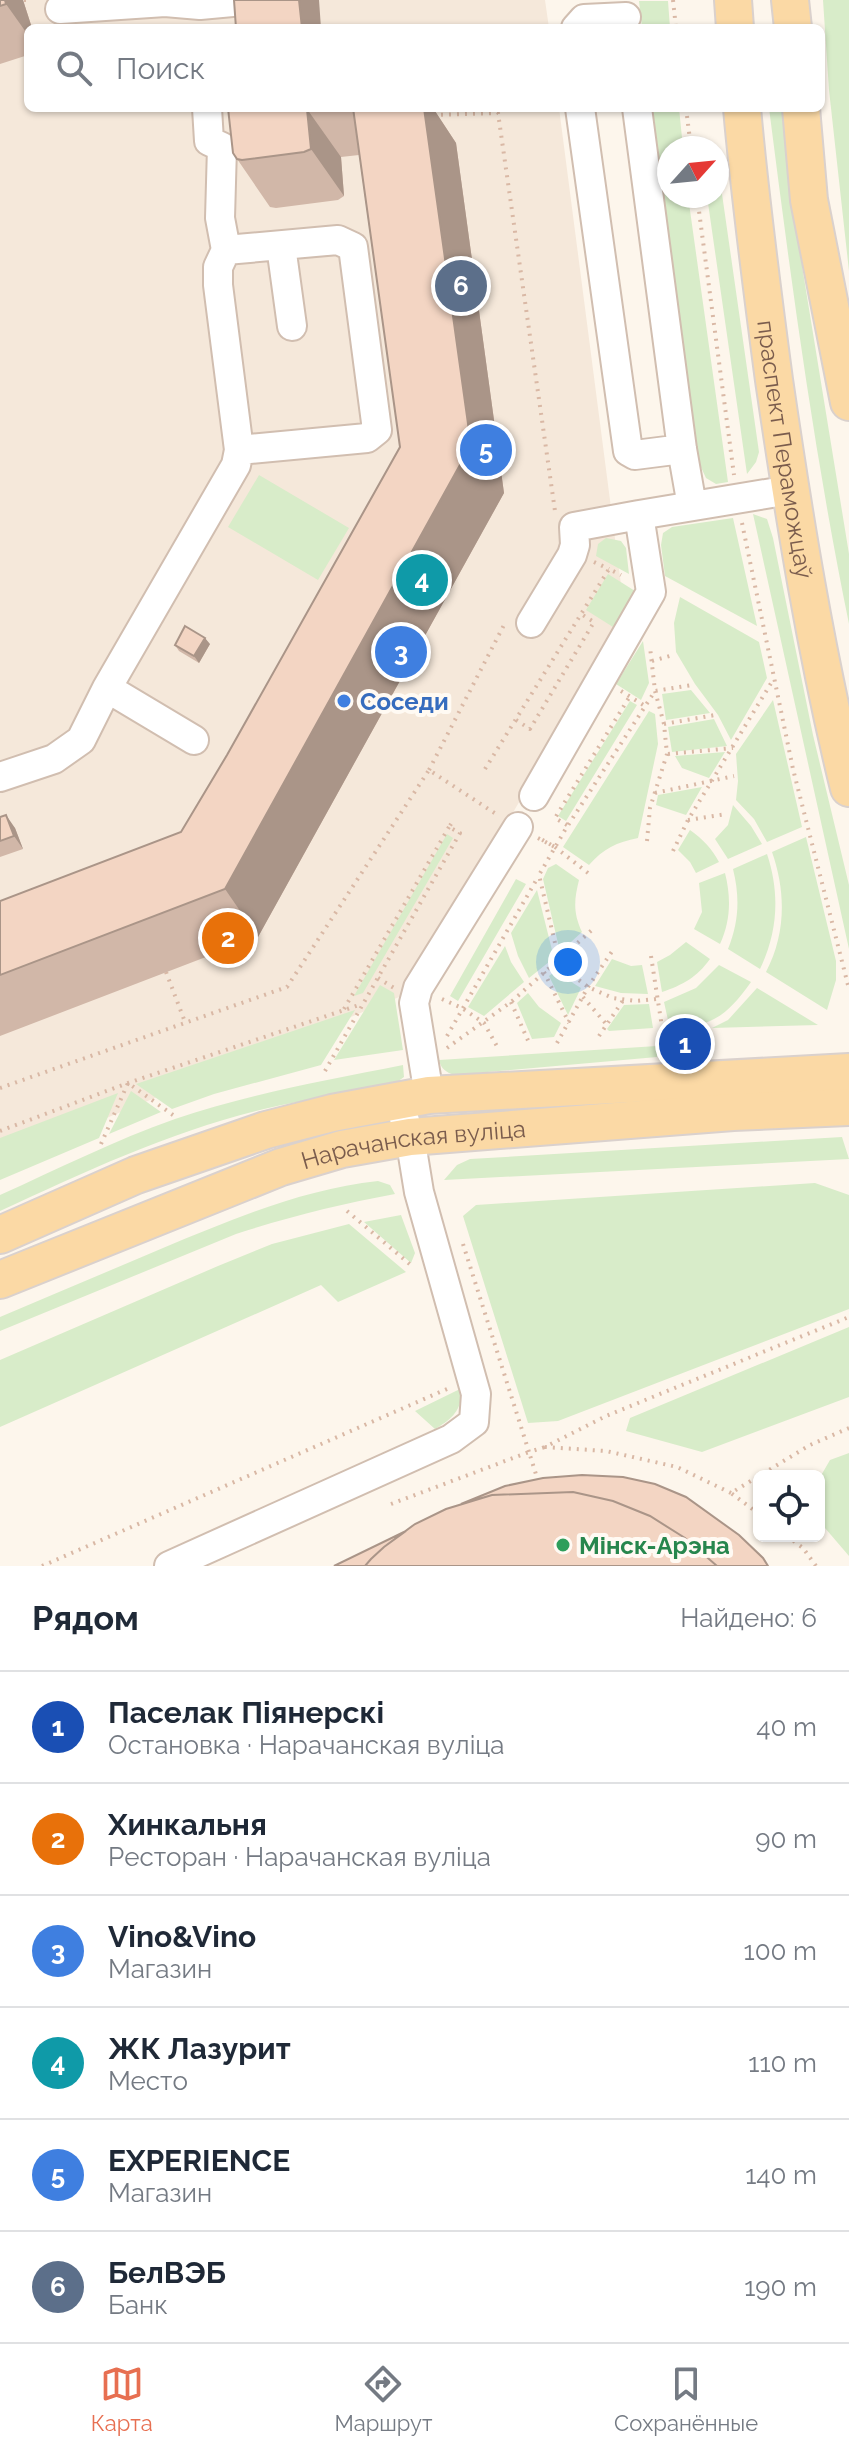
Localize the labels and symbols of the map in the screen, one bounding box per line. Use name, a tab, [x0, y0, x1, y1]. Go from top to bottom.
north arrow	[657, 136, 729, 208]
pin: 6	[435, 256, 487, 316]
street label: праспект Пераможцаў	[752, 318, 820, 581]
pin: 5	[460, 420, 512, 480]
pin: 4	[396, 550, 448, 610]
pin: 3	[375, 622, 427, 682]
place label: Соседи	[360, 687, 449, 716]
marker: Соседи	[335, 692, 353, 710]
pin: 2	[202, 908, 254, 968]
your location	[548, 942, 588, 982]
pin: 1	[659, 1014, 711, 1074]
street label: Нарачанская вуліца	[298, 1114, 527, 1175]
place label: Мінск-Арэна	[579, 1531, 730, 1560]
marker: Мінск-Арэна	[554, 1536, 572, 1554]

